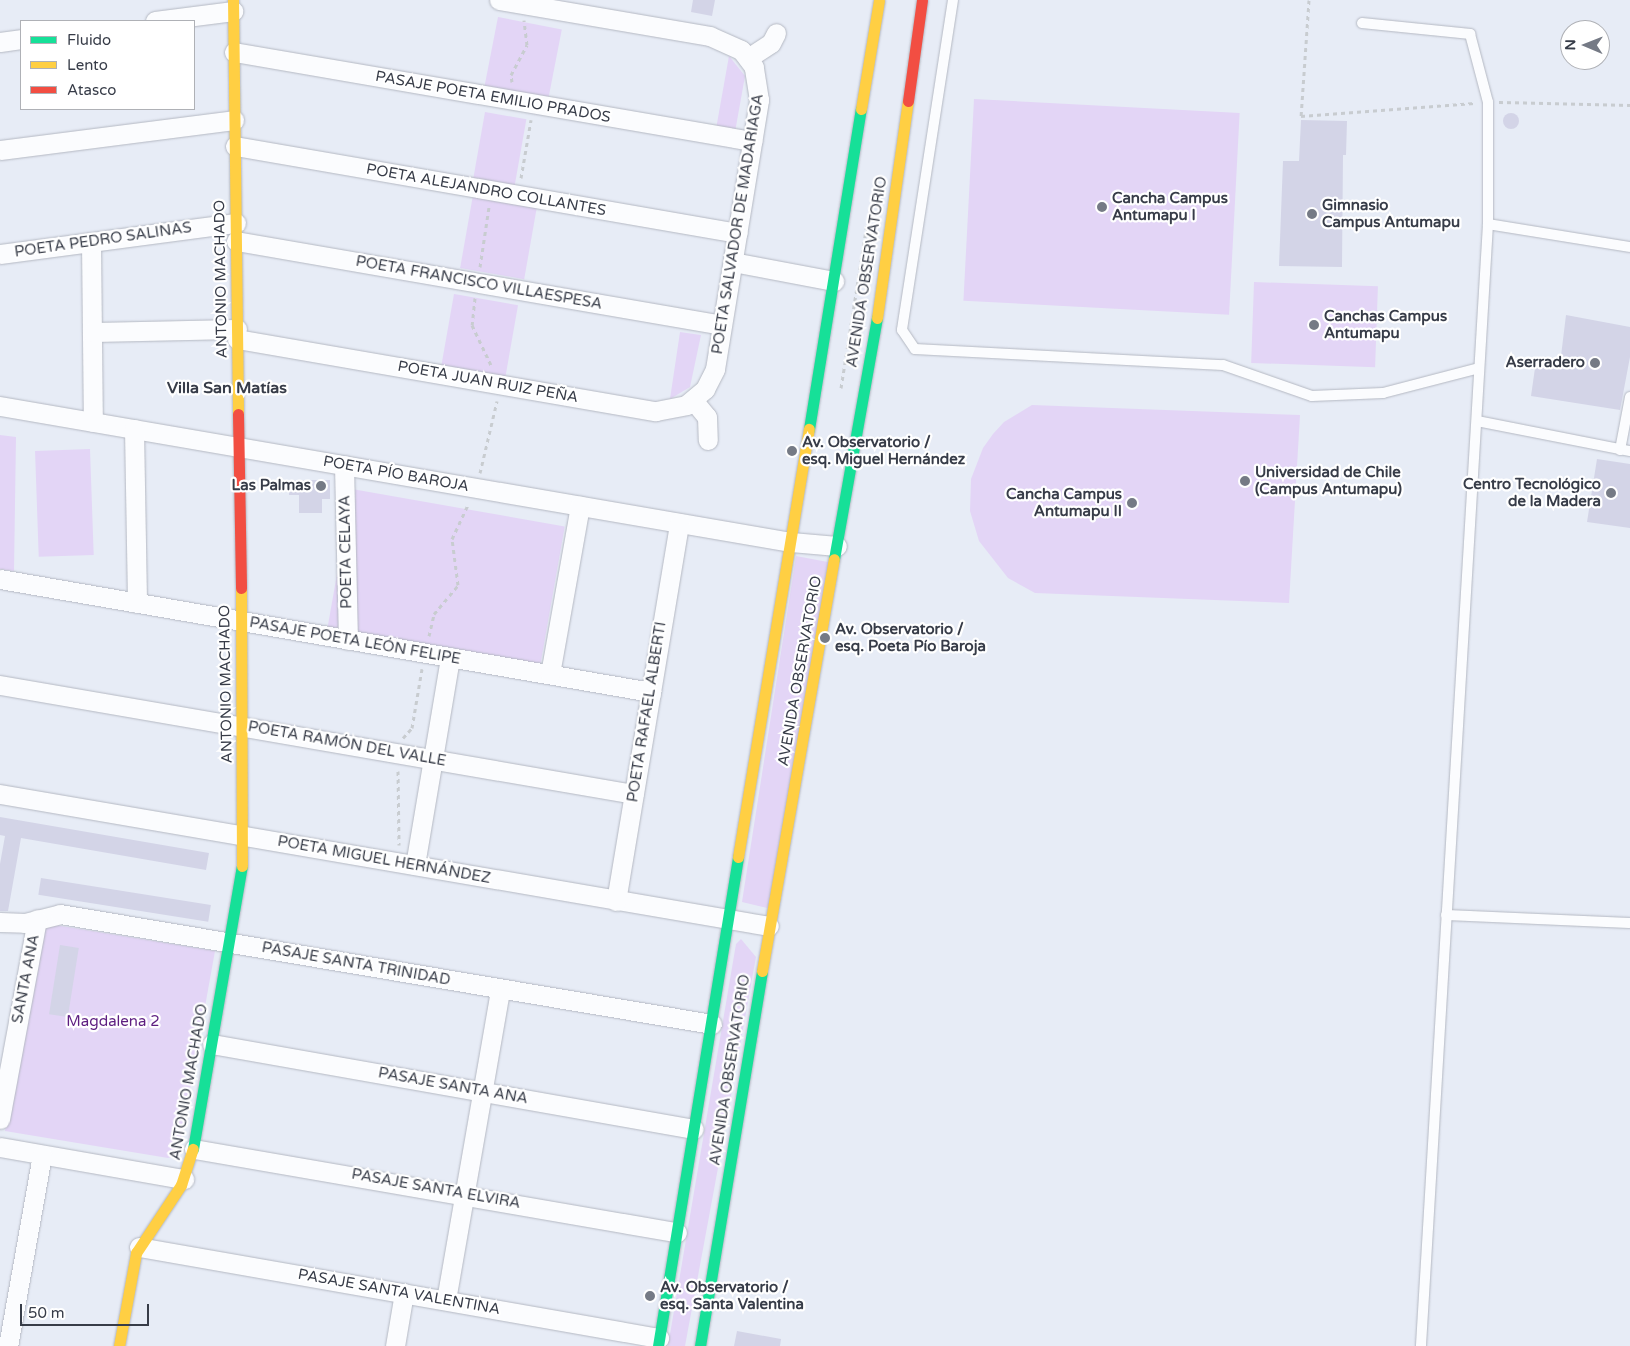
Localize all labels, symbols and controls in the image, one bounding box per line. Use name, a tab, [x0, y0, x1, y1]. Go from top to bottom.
legend	[20, 20, 195, 110]
north arrow	[1560, 20, 1610, 70]
text: Fluido	[67, 31, 111, 49]
text: N	[1562, 39, 1579, 51]
text: Lento	[67, 56, 108, 74]
street label: PASAJE POETA EMILIO PRADOS	[374, 67, 612, 127]
text: Atasco	[67, 81, 116, 99]
street label: POETA SALVADOR DE MADARIAGA	[708, 92, 768, 356]
street label: POETA ALEJANDRO COLLANTES	[365, 160, 607, 220]
street label: AVENIDA OBSERVATORIO	[843, 175, 891, 369]
place label: Cancha Campus Antumapu I	[1112, 189, 1228, 224]
place label: Gimnasio Campus Antumapu	[1322, 196, 1460, 231]
street label: ANTONIO MACHADO	[211, 200, 231, 358]
marker: Cancha Campus Antumapu I	[1096, 201, 1108, 213]
marker: Gimnasio Campus Antumapu	[1306, 208, 1318, 220]
street label: POETA PEDRO SALINAS	[13, 219, 193, 261]
street label: POETA FRANCISCO VILLAESPESA	[354, 252, 604, 314]
place label: Canchas Campus Antumapu	[1324, 307, 1447, 342]
marker: Canchas Campus Antumapu	[1308, 319, 1320, 331]
place label: Aserradero	[1506, 354, 1585, 372]
street label: POETA JUAN RUIZ PEÑA	[396, 357, 580, 407]
marker: Aserradero	[1589, 357, 1601, 369]
district label: Villa San Matías	[167, 378, 287, 398]
place label: Av. Observatorio / esq. Miguel Hernández	[802, 433, 965, 468]
marker: Av. Observatorio / esq. Miguel Hernández	[786, 445, 798, 457]
street label: POETA PÍO BAROJA	[322, 452, 470, 496]
place label: Universidad de Chile (Campus Antumapu)	[1255, 463, 1402, 498]
marker: Universidad de Chile (Campus Antumapu)	[1239, 475, 1251, 487]
place label: Centro Tecnológico de la Madera	[1463, 475, 1601, 510]
place label: Las Palmas	[232, 477, 311, 495]
marker: Las Palmas	[315, 480, 327, 492]
place label: Cancha Campus Antumapu II	[1006, 485, 1122, 520]
marker: Centro Tecnológico de la Madera	[1605, 487, 1617, 499]
street label: POETA CELAYA	[336, 495, 356, 609]
marker: Cancha Campus Antumapu II	[1126, 497, 1138, 509]
street label: AVENIDA OBSERVATORIO	[774, 574, 826, 768]
street label: ANTONIO MACHADO	[216, 605, 236, 763]
street label: PASAJE POETA LEÓN FELIPE	[248, 614, 462, 668]
street label: POETA RAFAEL ALBERTI	[624, 620, 670, 804]
place label: Av. Observatorio / esq. Poeta Pío Baroja	[835, 620, 986, 655]
marker: Av. Observatorio / esq. Poeta Pío Baroja	[819, 632, 831, 644]
street label: POETA RAMÓN DEL VALLE	[247, 718, 447, 770]
street label: POETA MIGUEL HERNÁNDEZ	[276, 832, 492, 888]
street label: SANTA ANA	[9, 933, 43, 1025]
street label: PASAJE SANTA TRINIDAD	[260, 939, 452, 989]
street label: AVENIDA OBSERVATORIO	[706, 973, 754, 1167]
street label: ANTONIO MACHADO	[166, 1002, 212, 1162]
park label: Magdalena 2	[66, 1013, 160, 1031]
street label: PASAJE SANTA ANA	[377, 1064, 529, 1108]
street label: PASAJE SANTA ELVIRA	[350, 1165, 522, 1213]
street label: PASAJE SANTA VALENTINA	[296, 1265, 502, 1319]
place label: Av. Observatorio / esq. Santa Valentina	[660, 1278, 804, 1313]
marker: Av. Observatorio / esq. Santa Valentina	[644, 1290, 656, 1302]
scale bar	[22, 1294, 151, 1326]
text: 50 m	[28, 1304, 65, 1322]

